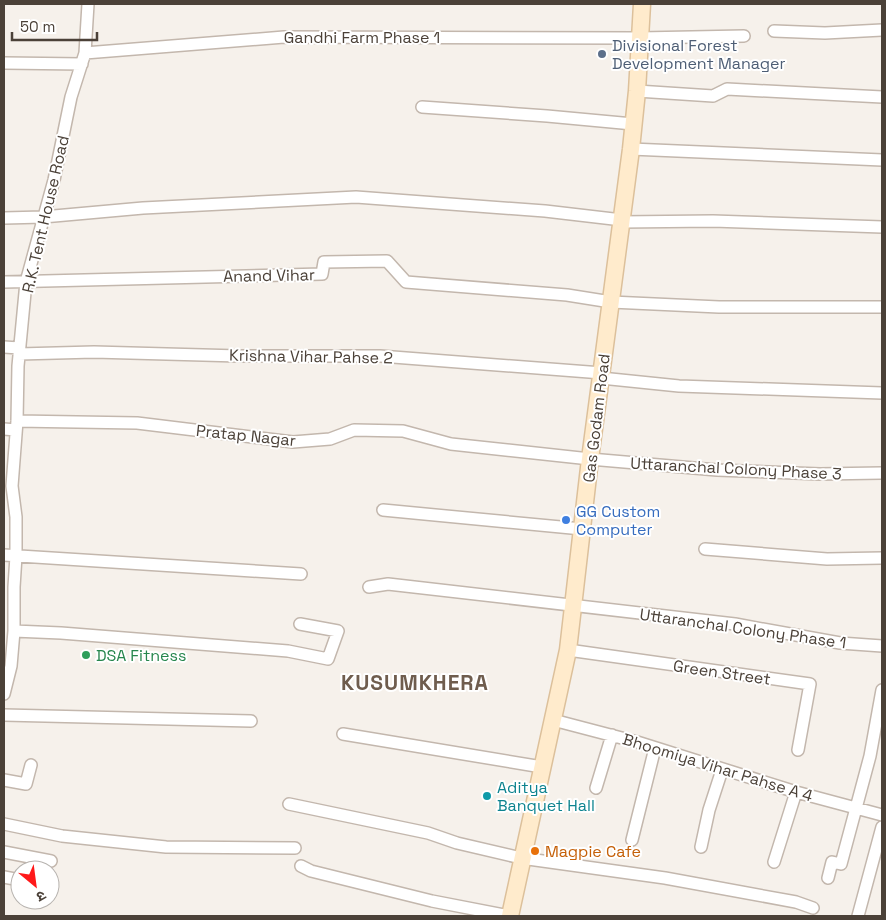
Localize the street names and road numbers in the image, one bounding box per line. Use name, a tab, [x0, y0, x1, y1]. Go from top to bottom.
street label: Gandhi Farm Phase 1	[284, 27, 440, 48]
street label: R.K. Tent House Road	[17, 133, 74, 295]
street label: Anand Vihar	[223, 264, 315, 287]
street label: Krishna Vihar Pahse 2	[229, 345, 393, 368]
street label: Gas Godam Road	[578, 353, 615, 484]
street label: Pratap Nagar	[195, 420, 297, 451]
street label: Uttaranchal Colony Phase 3	[630, 452, 842, 485]
street label: Uttaranchal Colony Phase 1	[638, 604, 848, 653]
street label: Green Street	[672, 655, 772, 690]
street label: Bhoomiya Vihar Pahse A 4	[620, 729, 816, 806]

